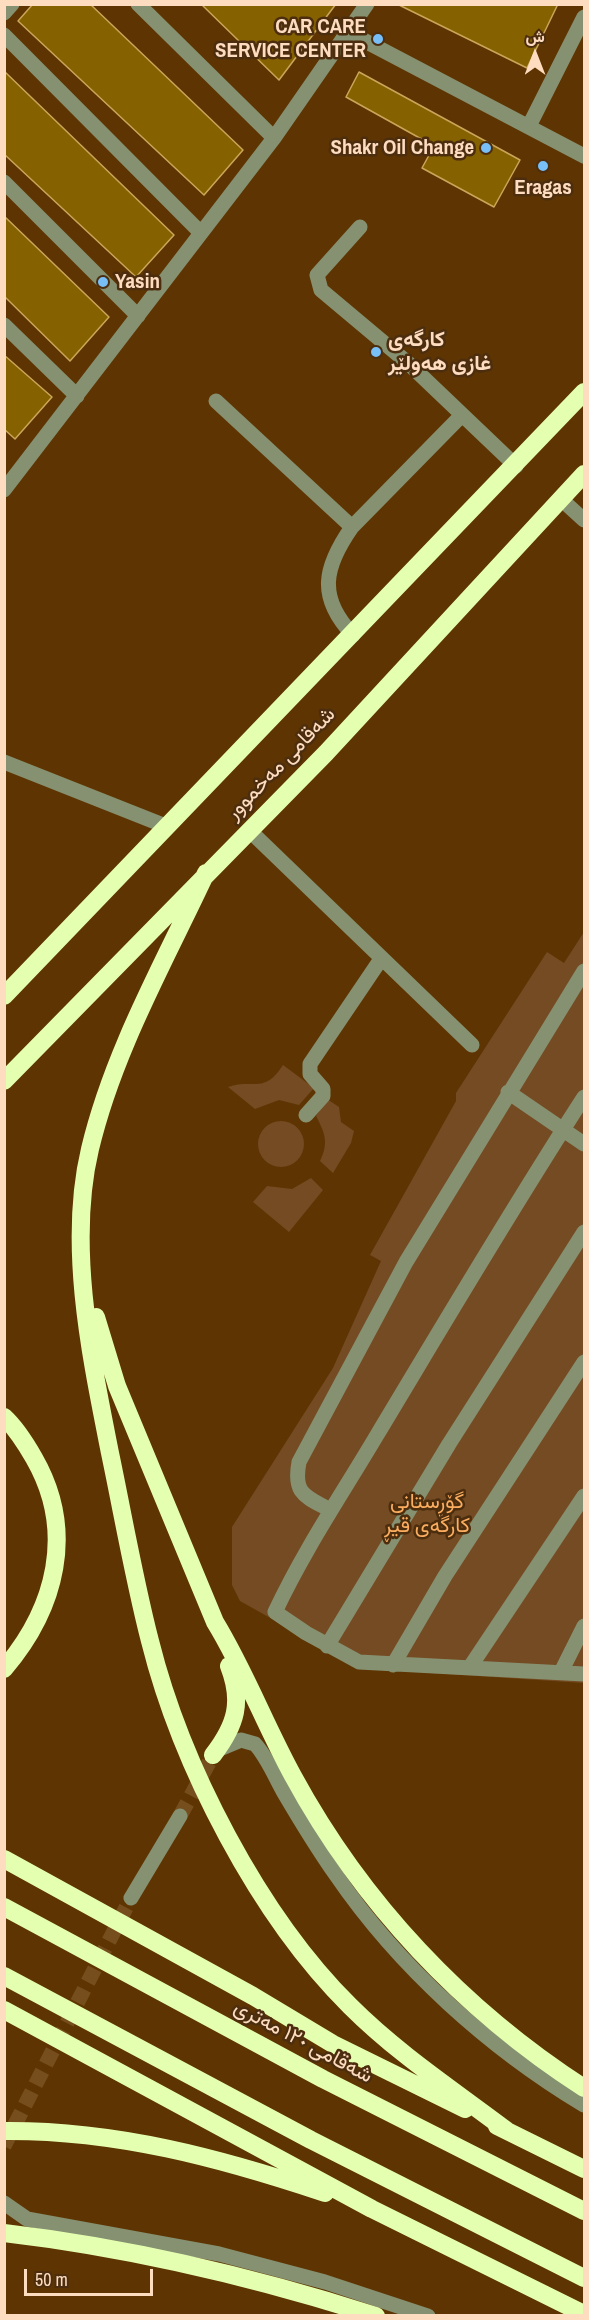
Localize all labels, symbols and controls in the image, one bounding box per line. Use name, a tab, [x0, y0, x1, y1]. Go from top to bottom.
place label: CAR CARE SERVICE CENTER	[215, 14, 366, 64]
north arrow	[505, 24, 565, 84]
text: ش	[525, 25, 545, 47]
marker: CAR CARE SERVICE CENTER	[371, 32, 385, 46]
place label: Shakr Oil Change	[330, 135, 474, 161]
marker: Shakr Oil Change	[479, 141, 493, 155]
marker: Eragas	[536, 159, 550, 173]
place label: Eragas	[514, 175, 572, 201]
place label: Yasin	[115, 269, 160, 295]
marker: Yasin	[96, 275, 110, 289]
place label: کارگەی غازی هەولێر	[388, 327, 491, 377]
marker: کارگەی غازی هەولێر	[369, 345, 383, 359]
street label: شەقامی مەخموور	[221, 703, 341, 825]
park label: گۆڕستانی کارگەی قیڕ	[384, 1489, 470, 1539]
street label: شەقامی ١٢٠ مەتری	[229, 1995, 377, 2089]
scale bar	[27, 2257, 156, 2295]
text: 50 m	[35, 2267, 68, 2292]

